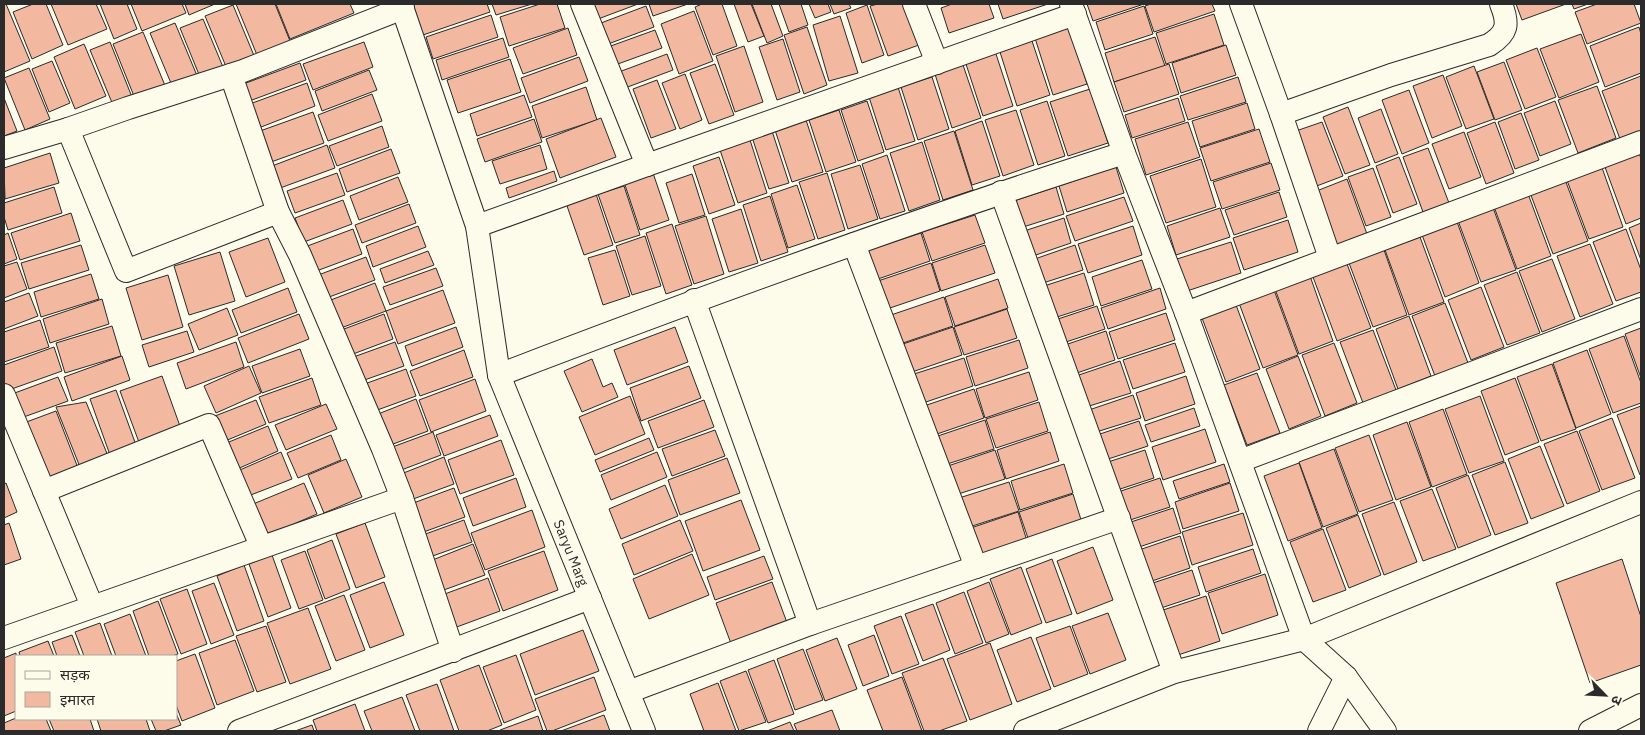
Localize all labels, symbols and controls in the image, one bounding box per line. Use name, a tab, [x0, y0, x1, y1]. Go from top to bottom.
street label: Saryu Marg	[550, 517, 593, 589]
legend	[15, 655, 178, 720]
text: सड़क	[60, 665, 90, 684]
north arrow	[1580, 670, 1630, 720]
text: इमारत	[60, 690, 95, 709]
text: उ	[1607, 693, 1627, 708]

